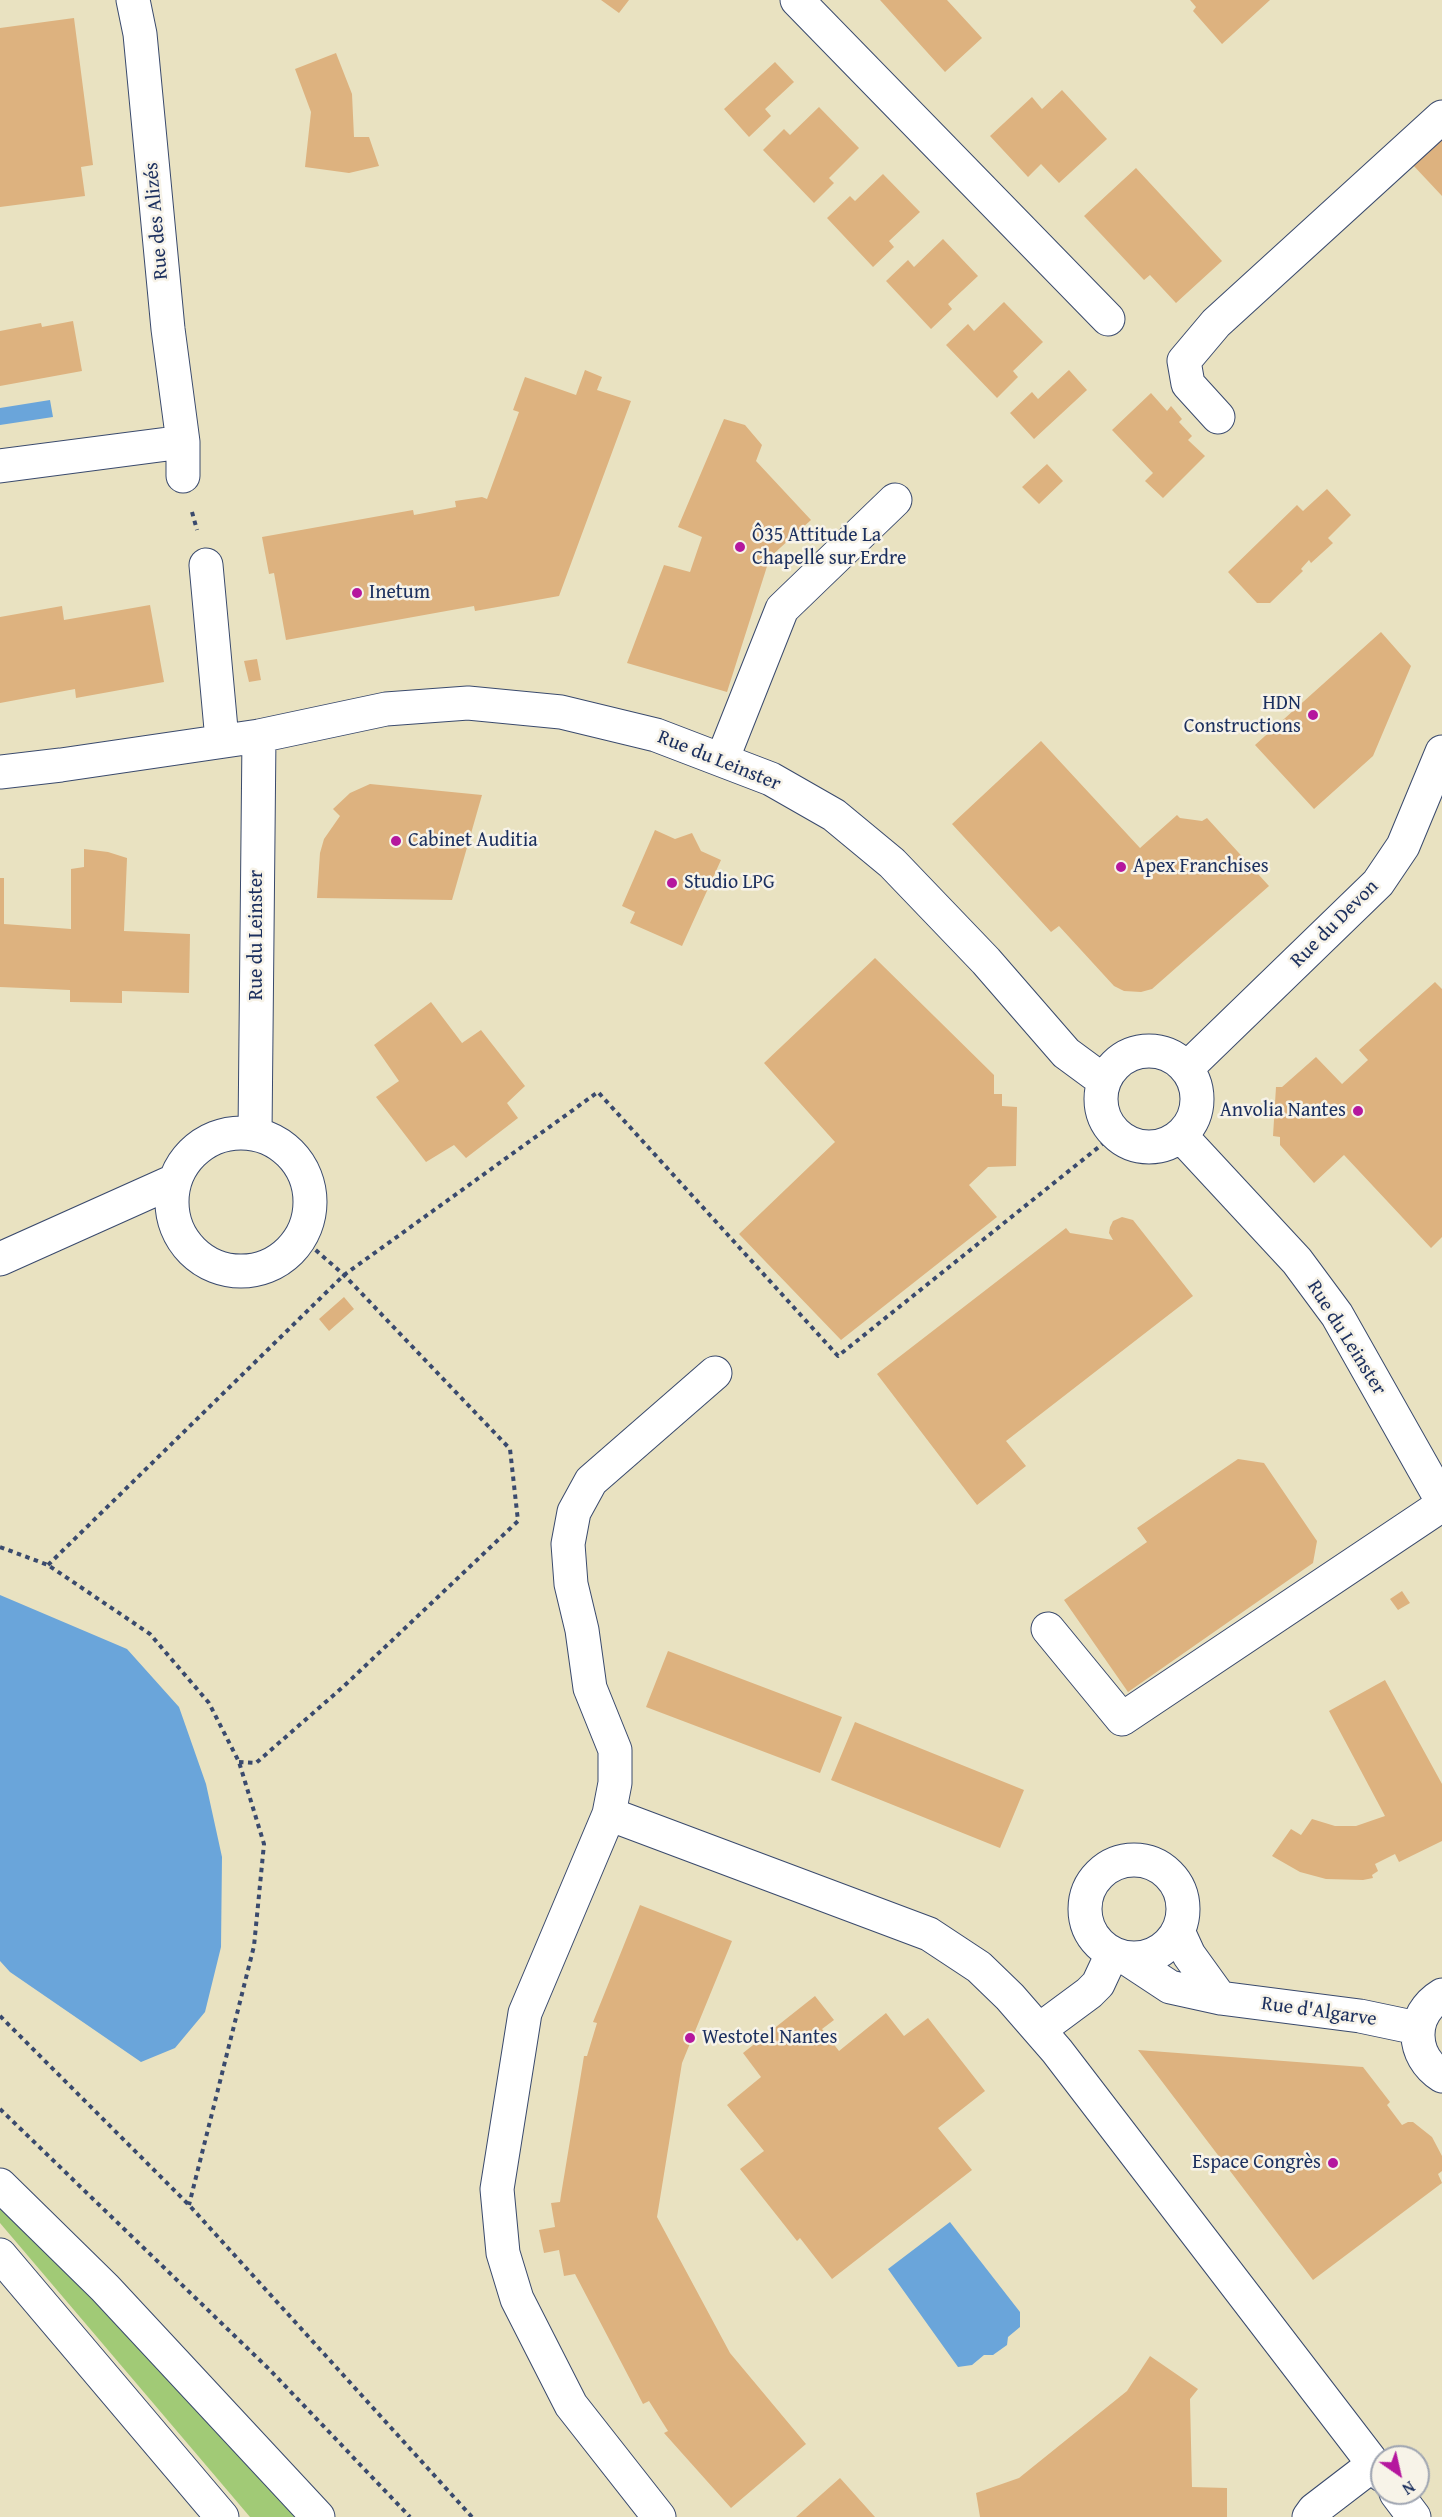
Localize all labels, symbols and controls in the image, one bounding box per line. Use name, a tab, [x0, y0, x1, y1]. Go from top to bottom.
street label: Rue des Alizés	[140, 161, 174, 281]
place label: Ô35 Attitude La Chapelle sur Erdre	[752, 524, 906, 571]
marker: Ô35 Attitude La Chapelle sur Erdre	[733, 540, 747, 554]
place label: Inetum	[369, 581, 430, 605]
marker: Inetum	[350, 586, 364, 600]
place label: HDN Constructions	[1184, 692, 1301, 739]
marker: HDN Constructions	[1306, 708, 1320, 722]
street label: Rue du Leinster	[654, 725, 784, 797]
place label: Cabinet Auditia	[408, 829, 538, 853]
marker: Cabinet Auditia	[389, 834, 403, 848]
place label: Apex Franchises	[1133, 855, 1269, 879]
marker: Apex Franchises	[1114, 860, 1128, 874]
street label: Rue du Leinster	[245, 870, 269, 1000]
place label: Studio LPG	[684, 871, 775, 895]
street label: Rue du Devon	[1286, 875, 1384, 973]
marker: Studio LPG	[665, 876, 679, 890]
place label: Anvolia Nantes	[1220, 1099, 1346, 1123]
marker: Anvolia Nantes	[1351, 1104, 1365, 1118]
street label: Rue du Leinster	[1301, 1276, 1391, 1400]
street label: Rue d'Algarve	[1260, 1992, 1378, 2032]
place label: Westotel Nantes	[702, 2026, 837, 2050]
marker: Westotel Nantes	[683, 2031, 697, 2045]
place label: Espace Congrès	[1192, 2151, 1321, 2175]
marker: Espace Congrès	[1326, 2156, 1340, 2170]
north arrow	[1370, 2445, 1430, 2505]
text: N	[1398, 2475, 1420, 2501]

